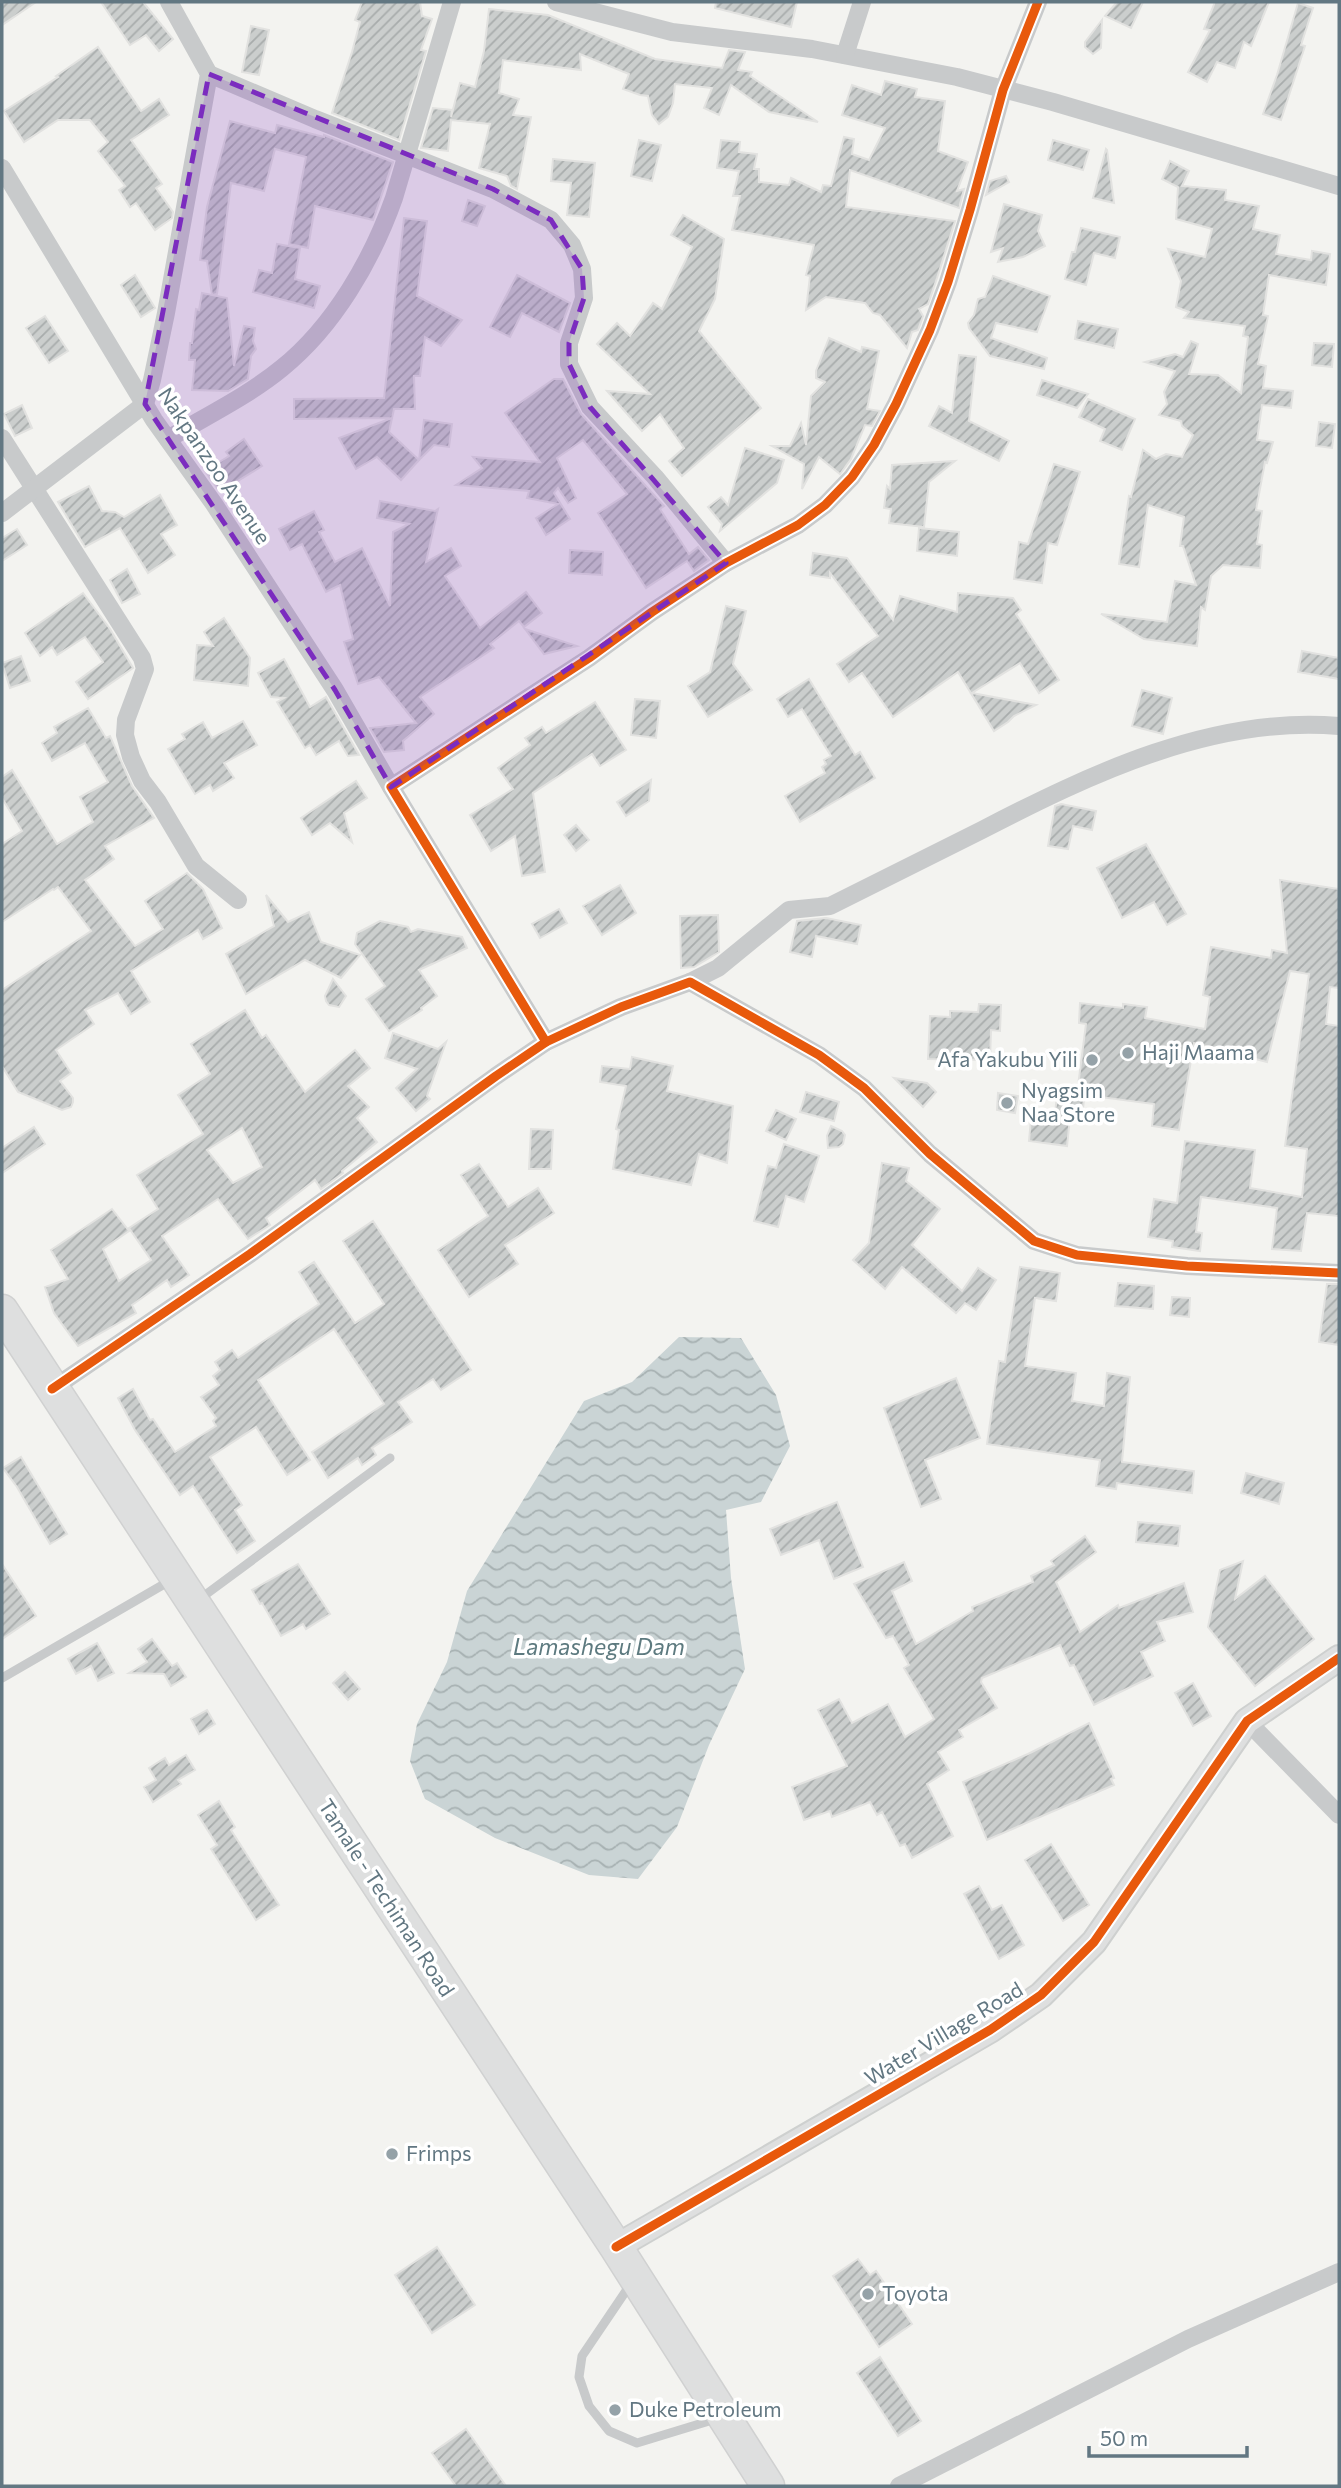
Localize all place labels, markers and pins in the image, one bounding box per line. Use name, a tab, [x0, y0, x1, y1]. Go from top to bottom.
place label: Haji Maama	[1142, 1039, 1255, 1064]
marker: Haji Maama	[1120, 1045, 1136, 1061]
place label: Afa Yakubu Yili	[937, 1046, 1078, 1071]
marker: Afa Yakubu Yili	[1084, 1052, 1100, 1068]
place label: Nyagsim Naa Store	[1021, 1077, 1115, 1126]
marker: Nyagsim Naa Store	[999, 1095, 1015, 1111]
place label: Frimps	[406, 2140, 472, 2165]
marker: Frimps	[384, 2146, 400, 2162]
place label: Toyota	[882, 2280, 949, 2305]
marker: Toyota	[860, 2286, 876, 2302]
place label: Duke Petroleum	[629, 2396, 782, 2421]
marker: Duke Petroleum	[607, 2402, 623, 2418]

